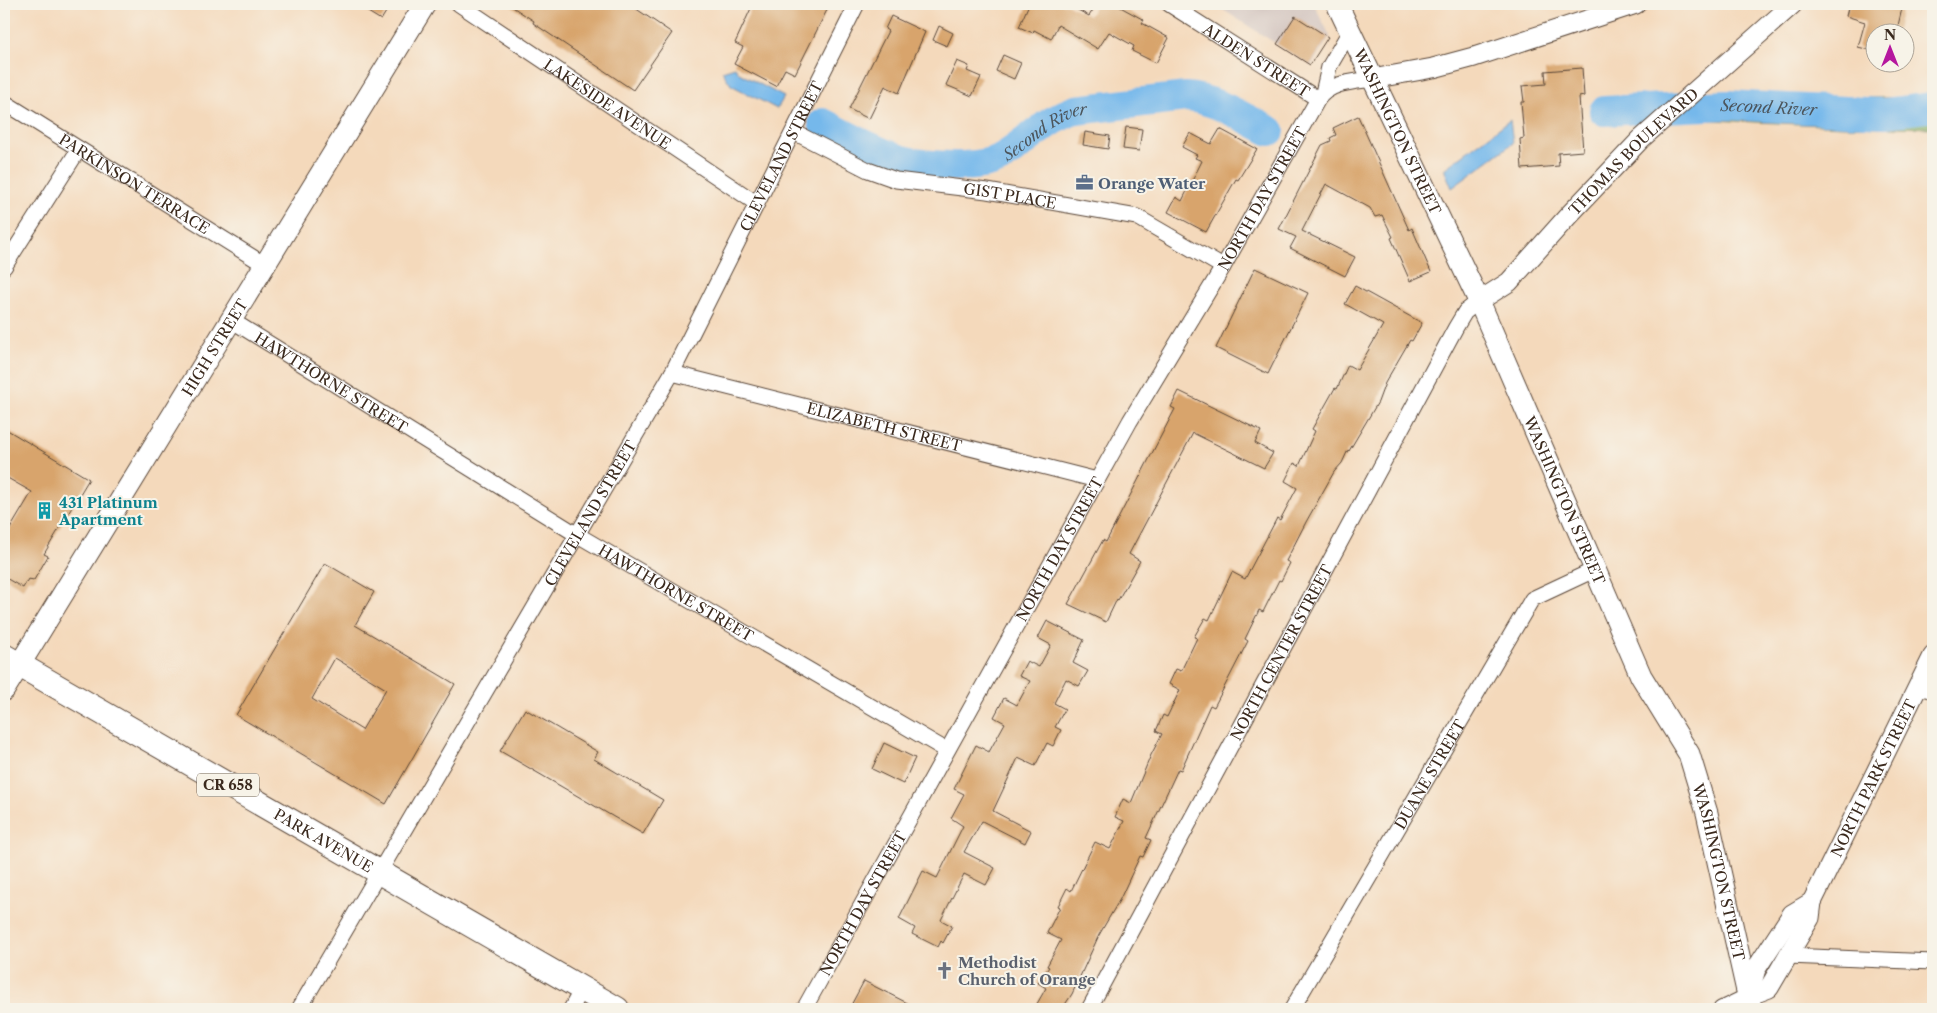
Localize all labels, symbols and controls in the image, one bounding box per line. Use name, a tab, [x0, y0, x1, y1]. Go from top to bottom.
street label: ALDEN STREET	[1199, 18, 1314, 101]
north arrow	[1864, 22, 1914, 72]
text: N	[1884, 26, 1896, 44]
street label: WASHINGTON STREET	[1350, 44, 1446, 218]
street label: LAKESIDE AVENUE	[541, 54, 675, 153]
street label: CLEVELAND STREET	[735, 77, 827, 234]
street label: THOMAS BOULEVARD	[1564, 83, 1702, 219]
water label: Second River	[1719, 95, 1819, 120]
water label: Second River	[998, 99, 1090, 165]
street label: NORTH DAY STREET	[1214, 122, 1310, 274]
street label: PARKINSON TERRACE	[56, 129, 214, 238]
office icon: Orange Water	[1074, 173, 1094, 193]
place label: Orange Water	[1098, 174, 1206, 193]
street label: GIST PLACE	[963, 179, 1058, 212]
street label: HIGH STREET	[177, 295, 252, 399]
street label: HAWTHORNE STREET	[251, 328, 412, 437]
street label: ELIZABETH STREET	[805, 398, 965, 455]
street label: WASHINGTON STREET	[1520, 412, 1610, 588]
street label: CLEVELAND STREET	[540, 436, 640, 589]
street label: NORTH DAY STREET	[1011, 473, 1107, 625]
place label: 431 Platinum Apartment	[58, 493, 158, 529]
building icon: 431 Platinum Apartment	[35, 501, 55, 521]
street label: HAWTHORNE STREET	[595, 540, 758, 646]
street label: NORTH CENTER STREET	[1226, 561, 1336, 744]
street label: NORTH PARK STREET	[1826, 695, 1920, 860]
street label: DUANE STREET	[1390, 715, 1469, 833]
road number: CR 658	[197, 774, 259, 796]
street label: WASHINGTON STREET	[1689, 780, 1749, 963]
street label: PARK AVENUE	[271, 804, 377, 876]
street label: NORTH DAY STREET	[815, 827, 911, 979]
place label: Methodist Church of Orange	[958, 953, 1096, 989]
church icon: Methodist Church of Orange	[934, 961, 954, 981]

